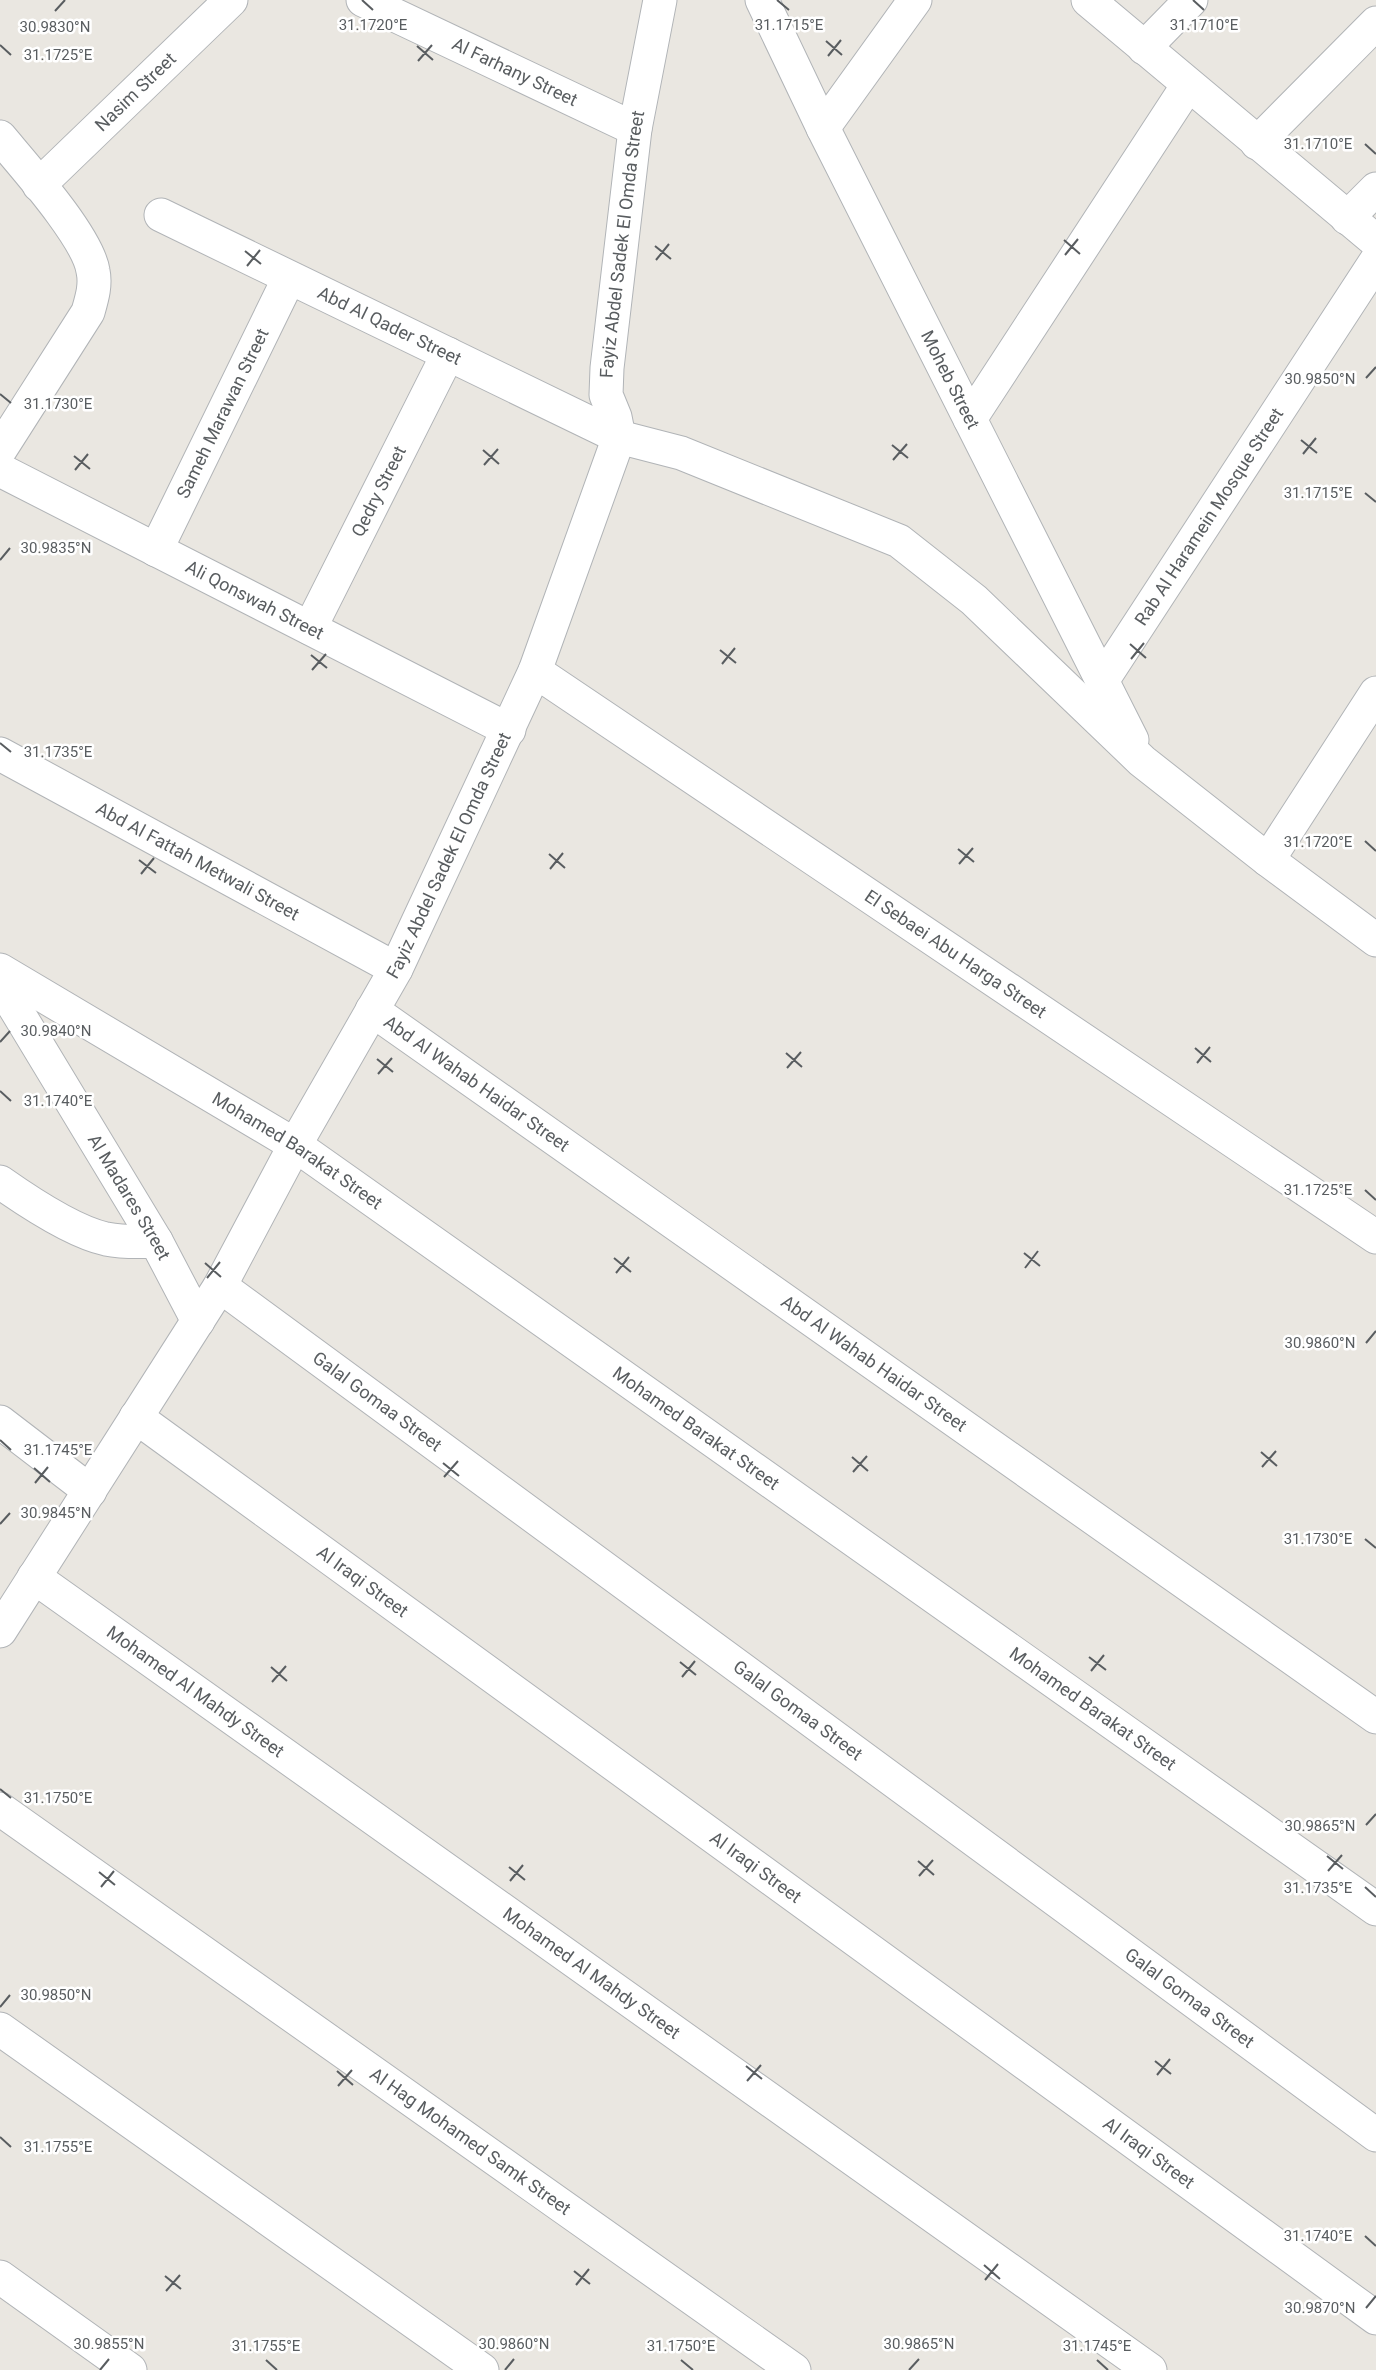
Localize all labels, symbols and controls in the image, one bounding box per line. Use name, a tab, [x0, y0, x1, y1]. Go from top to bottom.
text: 31.1720°E	[339, 16, 408, 34]
text: 31.1715°E	[755, 16, 824, 34]
text: 31.1710°E	[1170, 16, 1239, 34]
text: 30.9830°N	[20, 18, 90, 36]
street label: Al Farhany Street	[449, 33, 581, 110]
text: 31.1725°E	[24, 46, 93, 64]
street label: Nasim Street	[90, 48, 180, 135]
street label: Fayiz Abdel Sadek El Omda Street	[596, 109, 648, 378]
text: 31.1710°E	[1284, 135, 1353, 153]
street label: Abd Al Qader Street	[315, 282, 465, 369]
street label: Sameh Marawan Street	[172, 325, 273, 502]
street label: Moheb Street	[917, 327, 984, 433]
text: 30.9850°N	[1285, 370, 1355, 388]
text: 31.1730°E	[24, 395, 93, 413]
street label: Rab Al Haramein Mosque Street	[1130, 404, 1287, 629]
street label: Qedry Street	[347, 442, 410, 540]
text: 31.1715°E	[1284, 484, 1353, 502]
text: 30.9835°N	[21, 539, 91, 557]
street label: Ali Qonswah Street	[182, 556, 328, 644]
street label: Fayiz Abdel Sadek El Omda Street	[382, 729, 515, 982]
text: 31.1735°E	[24, 743, 93, 761]
street label: Abd Al Fattah Metwali Street	[93, 797, 303, 925]
text: 31.1720°E	[1284, 833, 1353, 851]
street label: El Sebaei Abu Harga Street	[861, 885, 1051, 1022]
street label: Abd Al Wahab Haidar Street	[380, 1011, 574, 1156]
text: 30.9840°N	[21, 1022, 91, 1040]
street label: Mohamed Barakat Street	[209, 1087, 387, 1214]
text: 31.1740°E	[24, 1092, 93, 1110]
street label: Al Madares Street	[84, 1130, 175, 1263]
text: 31.1725°E	[1284, 1181, 1353, 1199]
street label: Abd Al Wahab Haidar Street	[778, 1291, 971, 1436]
text: 30.9860°N	[1285, 1334, 1355, 1352]
street label: Galal Gomaa Street	[309, 1347, 446, 1455]
street label: Mohamed Barakat Street	[609, 1362, 784, 1494]
text: 31.1745°E	[24, 1441, 93, 1459]
text: 30.9845°N	[21, 1504, 91, 1522]
text: 31.1730°E	[1284, 1530, 1353, 1548]
street label: Al Iraqi Street	[313, 1541, 413, 1621]
street label: Mohamed Al Mahdy Street	[103, 1621, 288, 1761]
street label: Mohamed Barakat Street	[1006, 1642, 1181, 1775]
street label: Galal Gomaa Street	[730, 1656, 867, 1764]
text: 31.1750°E	[24, 1789, 93, 1807]
text: 30.9865°N	[1285, 1817, 1355, 1835]
street label: Al Iraqi Street	[706, 1827, 806, 1907]
text: 31.1735°E	[1284, 1879, 1353, 1897]
street label: Mohamed Al Mahdy Street	[499, 1903, 685, 2043]
street label: Galal Gomaa Street	[1121, 1943, 1259, 2052]
text: 30.9850°N	[21, 1986, 91, 2004]
street label: Al Hag Mohamed Samk Street	[366, 2063, 575, 2219]
street label: Al Iraqi Street	[1099, 2112, 1199, 2193]
text: 31.1755°E	[24, 2138, 93, 2156]
text: 31.1740°E	[1284, 2227, 1353, 2245]
text: 30.9870°N	[1285, 2299, 1355, 2317]
text: 30.9855°N	[74, 2335, 144, 2353]
text: 30.9860°N	[479, 2335, 549, 2353]
text: 30.9865°N	[884, 2335, 954, 2353]
text: 31.1755°E	[232, 2337, 301, 2355]
text: 31.1750°E	[647, 2337, 716, 2355]
text: 31.1745°E	[1063, 2337, 1132, 2355]

